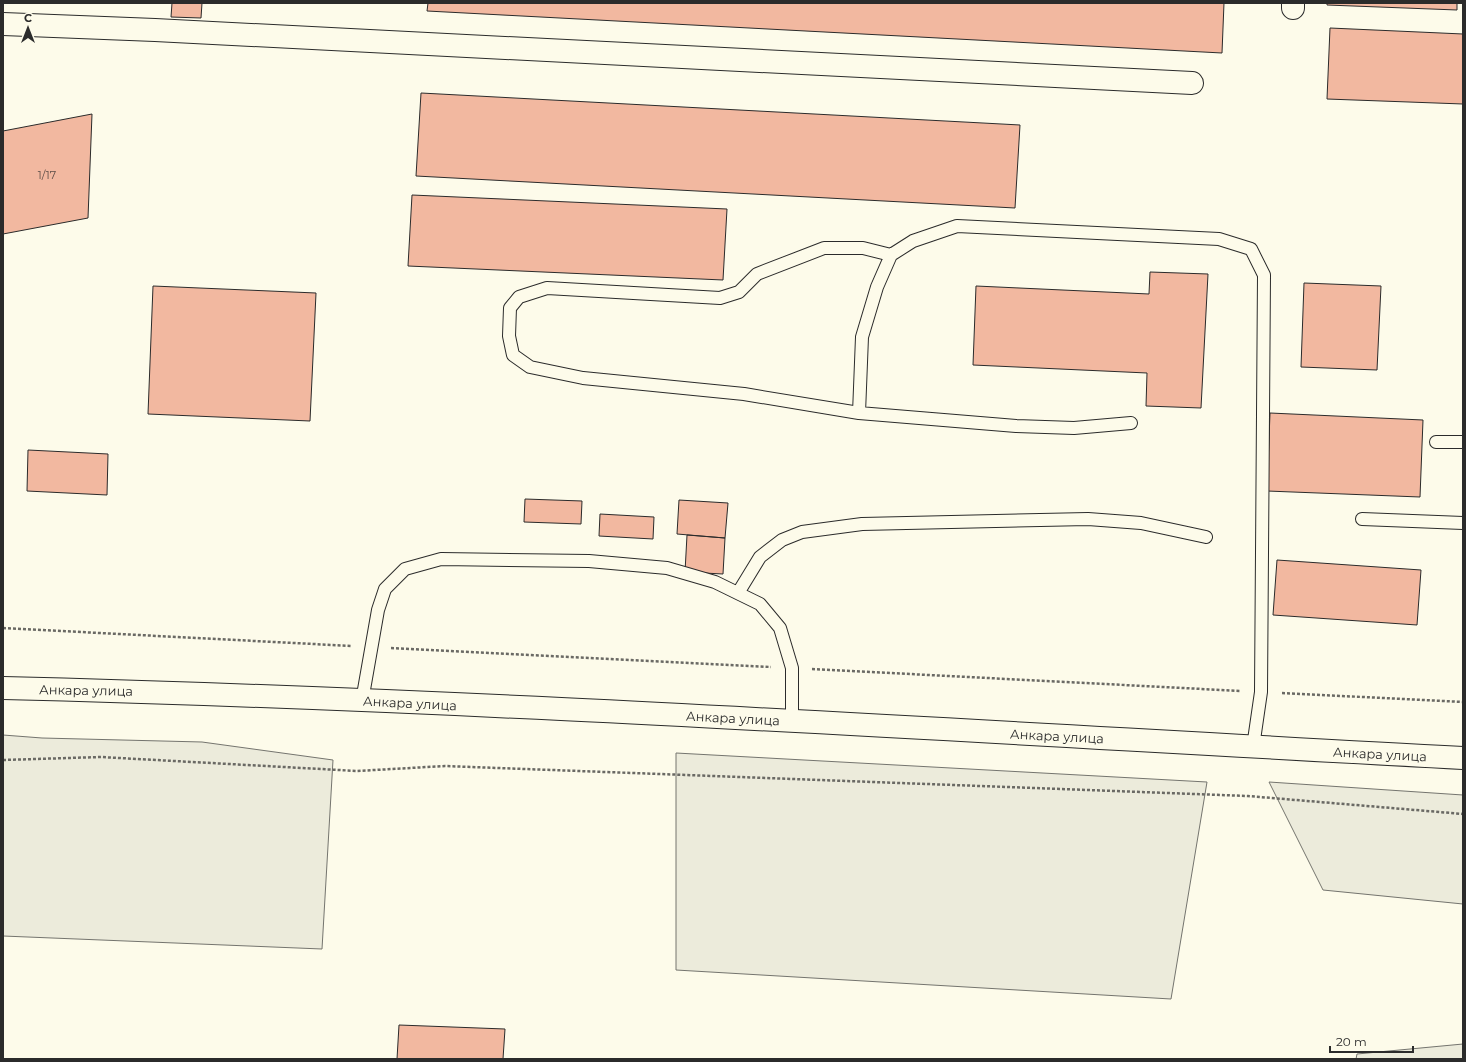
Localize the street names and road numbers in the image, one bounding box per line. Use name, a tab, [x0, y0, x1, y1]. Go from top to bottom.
street label: Анкара улица	[39, 681, 133, 699]
street label: Анкара улица	[363, 693, 457, 713]
street label: Анкара улица	[686, 708, 780, 728]
street label: Анкара улица	[1010, 726, 1104, 746]
street label: Анкара улица	[1333, 744, 1427, 764]

